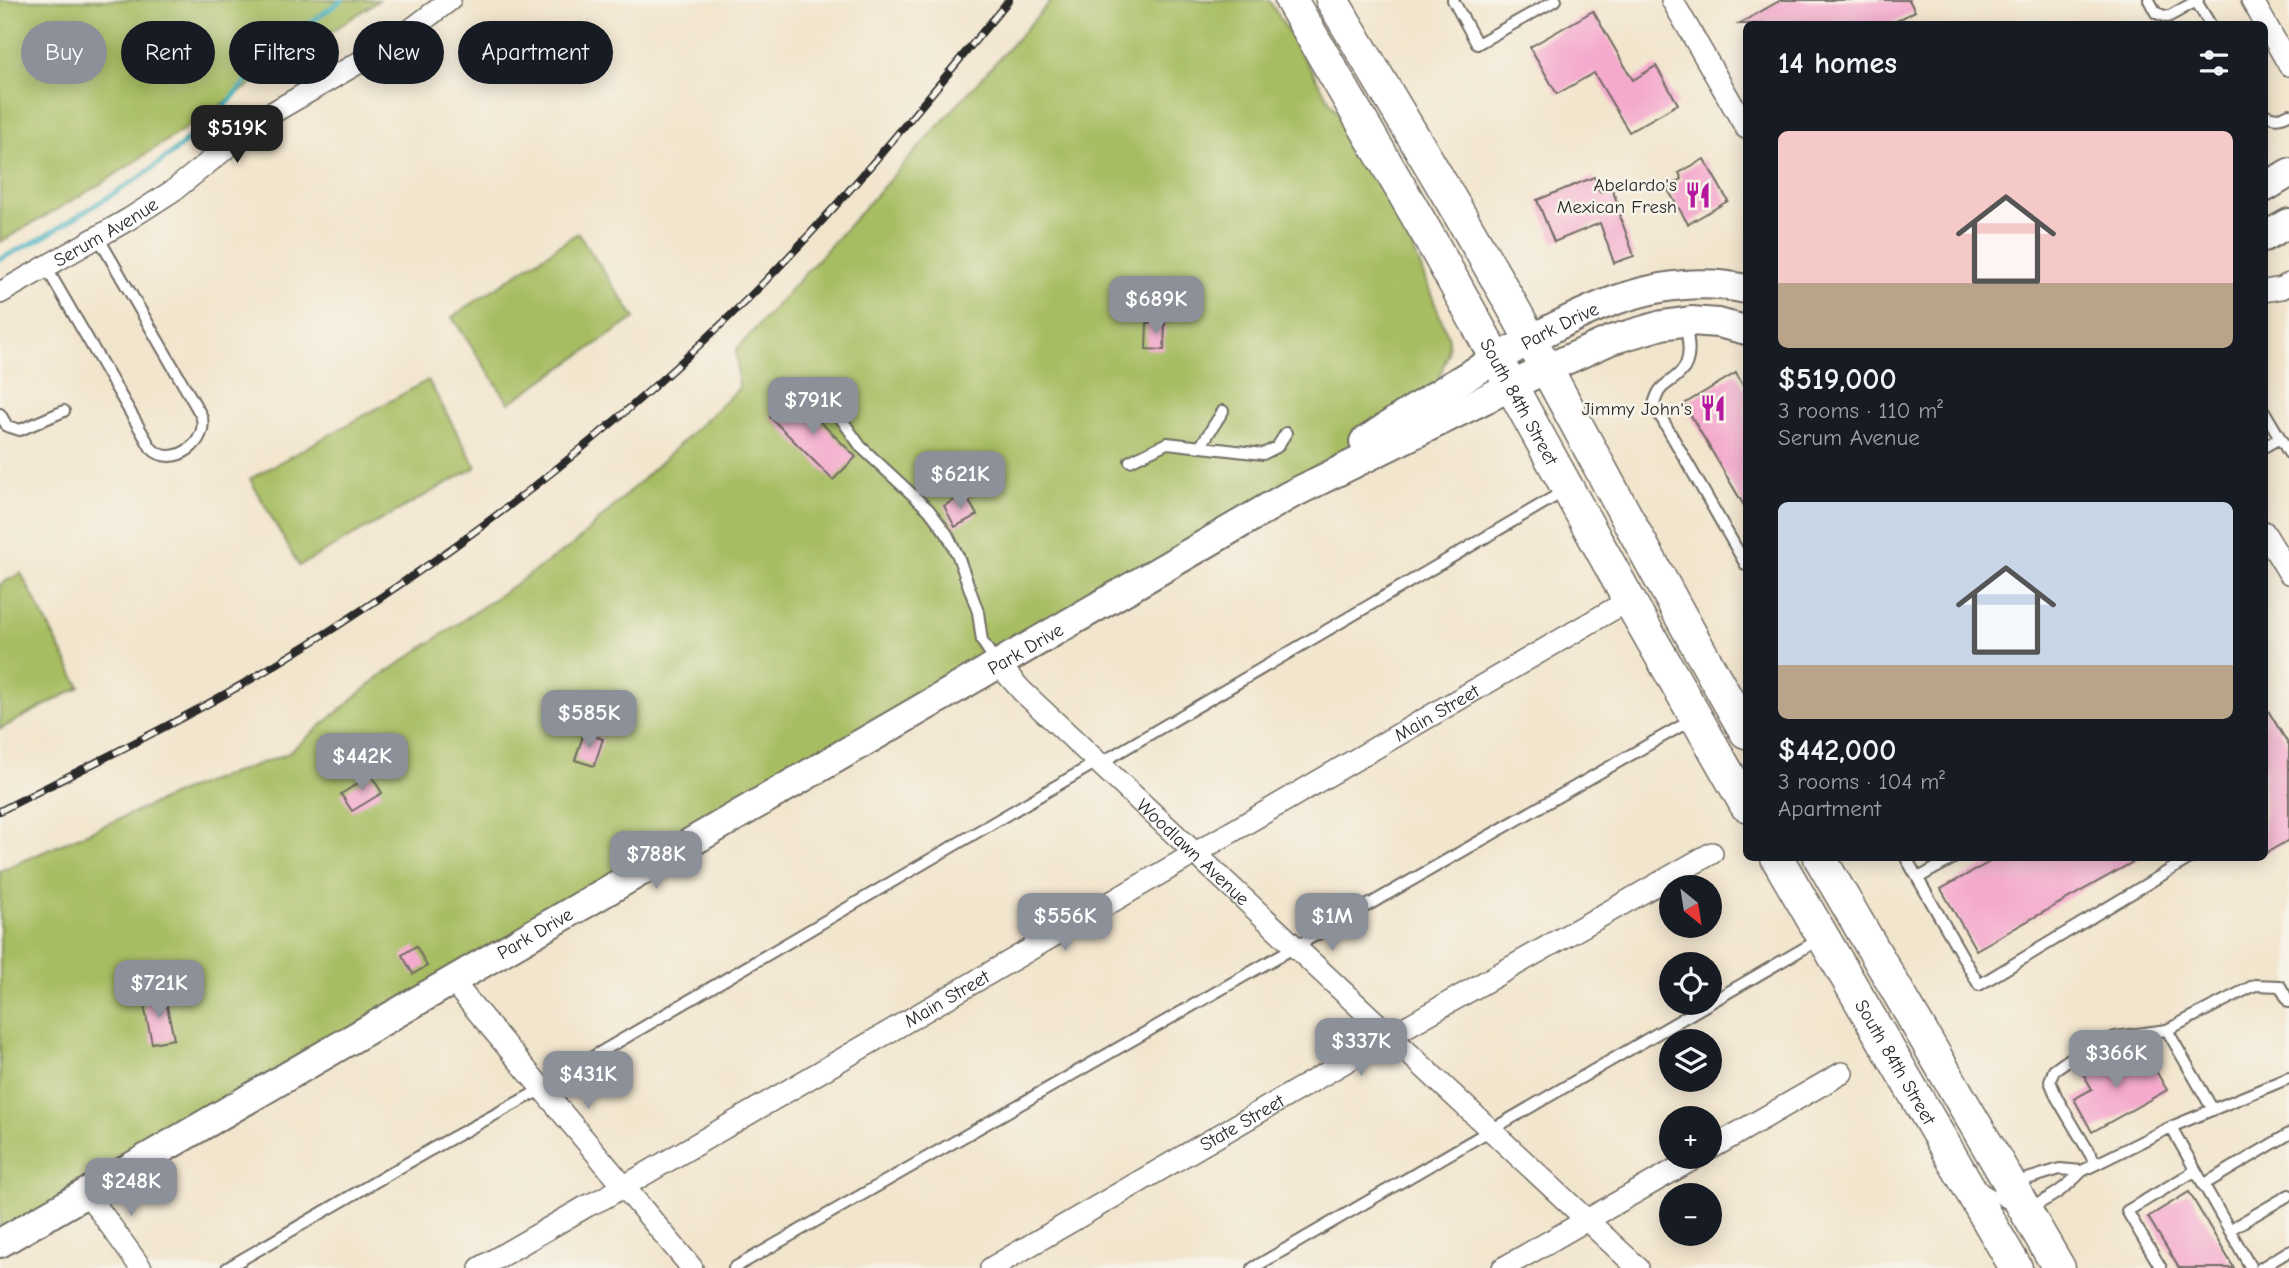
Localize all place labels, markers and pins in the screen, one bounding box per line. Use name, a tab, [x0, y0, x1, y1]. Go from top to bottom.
pin: $519K	[188, 106, 286, 165]
place label: Abelardo's Mexican Fresh	[1557, 174, 1677, 218]
restaurant icon: Abelardo's Mexican Fresh	[1683, 180, 1713, 210]
pin: $689K	[1107, 276, 1205, 336]
pin: $791K	[764, 378, 862, 437]
restaurant icon: Jimmy John's	[1698, 393, 1728, 423]
place label: Jimmy John's	[1582, 398, 1692, 420]
pin: $621K	[911, 452, 1009, 511]
pin: $585K	[540, 690, 638, 750]
pin: $442K	[313, 734, 411, 793]
pin: $788K	[607, 832, 705, 891]
pin: $556K	[1016, 894, 1114, 953]
pin: $1M	[1298, 894, 1366, 953]
pin: $721K	[110, 960, 208, 1020]
pin: $337K	[1312, 1018, 1410, 1078]
pin: $366K	[2067, 1030, 2165, 1090]
pin: $431K	[539, 1052, 637, 1111]
pin: $248K	[82, 1158, 180, 1218]

